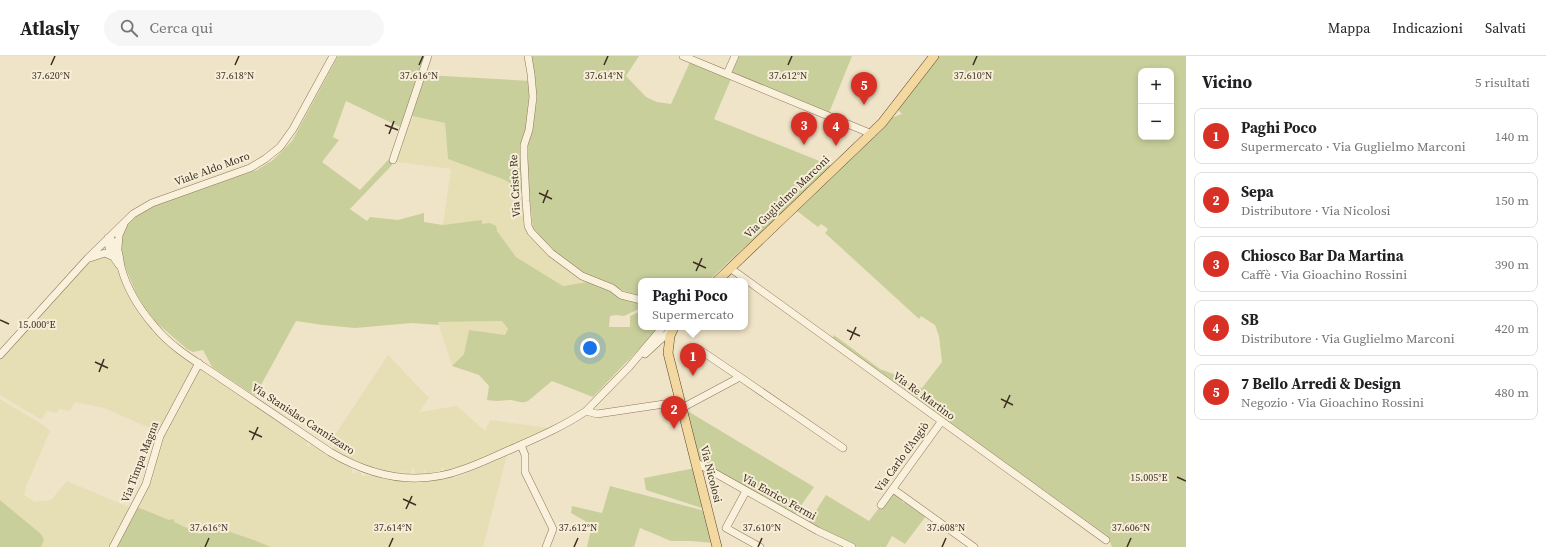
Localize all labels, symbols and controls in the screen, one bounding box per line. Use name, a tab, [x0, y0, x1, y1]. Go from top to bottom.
search box	[104, 10, 384, 46]
text: Atlasly	[20, 15, 80, 41]
icon: search	[118, 17, 140, 39]
text: Cerca qui	[150, 17, 213, 38]
text: Mappa	[1328, 18, 1370, 38]
text: Indicazioni	[1392, 18, 1463, 38]
text: Salvati	[1485, 18, 1526, 38]
map controls	[1138, 68, 1174, 140]
button: +	[1138, 68, 1174, 104]
text: 37.620°N	[32, 69, 70, 82]
text: 37.618°N	[216, 69, 254, 82]
text: 37.616°N	[400, 69, 438, 82]
text: 37.614°N	[585, 69, 623, 82]
text: 37.612°N	[769, 69, 807, 82]
text: 37.610°N	[954, 69, 992, 82]
text: Vicino	[1202, 70, 1252, 94]
pin: 5	[851, 72, 877, 105]
text: 5 risultati	[1475, 74, 1530, 91]
button: −	[1138, 104, 1174, 140]
pin: 3	[791, 112, 817, 145]
pin: 4	[823, 113, 849, 146]
text: Paghi Poco	[1241, 117, 1317, 138]
text: 1	[1212, 128, 1220, 145]
text: 140 m	[1495, 128, 1529, 145]
text: Supermercato · Via Guglielmo Marconi	[1241, 138, 1466, 155]
street label: Viale Aldo Moro	[172, 148, 252, 190]
street label: Via Guglielmo Marconi	[741, 152, 833, 242]
street label: Via Cristo Re	[506, 154, 524, 218]
text: Sepa	[1241, 181, 1274, 202]
text: 2	[1212, 192, 1220, 209]
text: 150 m	[1495, 192, 1529, 209]
text: Distributore · Via Nicolosi	[1241, 202, 1390, 219]
text: Chiosco Bar Da Martina	[1241, 245, 1404, 266]
text: 3	[1212, 256, 1220, 273]
text: 390 m	[1495, 256, 1529, 273]
text: Caffè · Via Gioachino Rossini	[1241, 266, 1407, 283]
popup	[638, 278, 748, 330]
text: Paghi Poco	[652, 285, 728, 306]
text: Supermercato	[652, 306, 734, 323]
text: SB	[1241, 309, 1259, 330]
text: 15.000°E	[18, 318, 56, 331]
text: 4	[1212, 320, 1220, 337]
text: 420 m	[1495, 320, 1529, 337]
text: Distributore · Via Guglielmo Marconi	[1241, 330, 1455, 347]
your location	[580, 338, 600, 358]
pin: 1	[680, 343, 706, 376]
street label: Via Re Martino	[890, 368, 958, 424]
text: 7 Bello Arredi & Design	[1241, 373, 1401, 394]
street label: Via Stanislao Cannizzaro	[248, 380, 358, 458]
text: 5	[1212, 384, 1220, 401]
text: 480 m	[1495, 384, 1529, 401]
text: Negozio · Via Gioachino Rossini	[1241, 394, 1424, 411]
pin: 2	[661, 396, 687, 429]
street label: Via Timpa Magna	[118, 419, 163, 505]
street label: Via Carlo d'Angiò	[871, 419, 933, 495]
street label: Via Nicolosi	[697, 444, 725, 504]
street label: Via Enrico Fermi	[739, 470, 819, 524]
text: 15.005°E	[1130, 471, 1168, 484]
text: 37.616°N	[190, 521, 228, 534]
text: 37.614°N	[374, 521, 412, 534]
text: 37.612°N	[559, 521, 597, 534]
text: 37.610°N	[743, 521, 781, 534]
text: 37.608°N	[927, 521, 965, 534]
text: 37.606°N	[1112, 521, 1150, 534]

